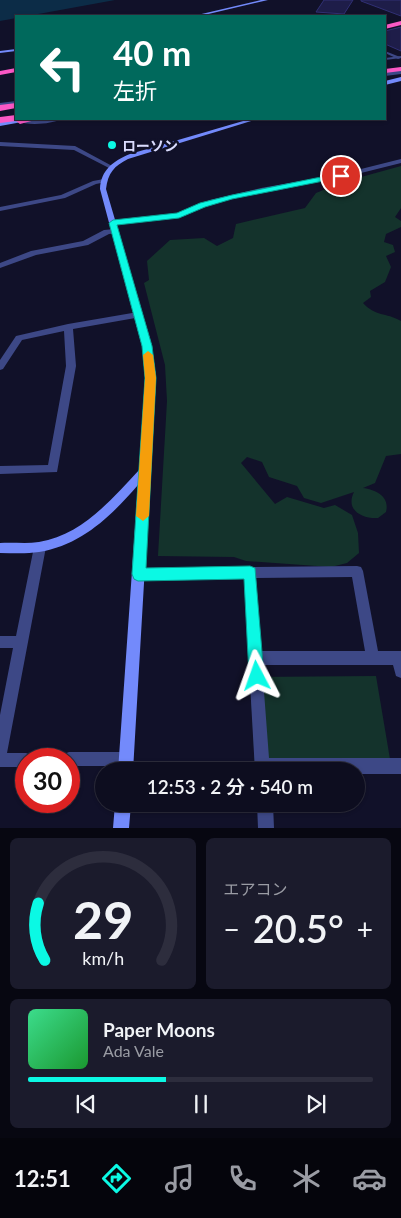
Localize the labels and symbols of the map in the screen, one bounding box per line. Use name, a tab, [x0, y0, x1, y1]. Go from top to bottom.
place label: ローソン	[122, 137, 178, 154]
marker: ローソン	[106, 139, 118, 151]
pin	[320, 155, 362, 197]
position arrow	[230, 649, 282, 701]
speed limit sign: 30	[15, 748, 80, 813]

